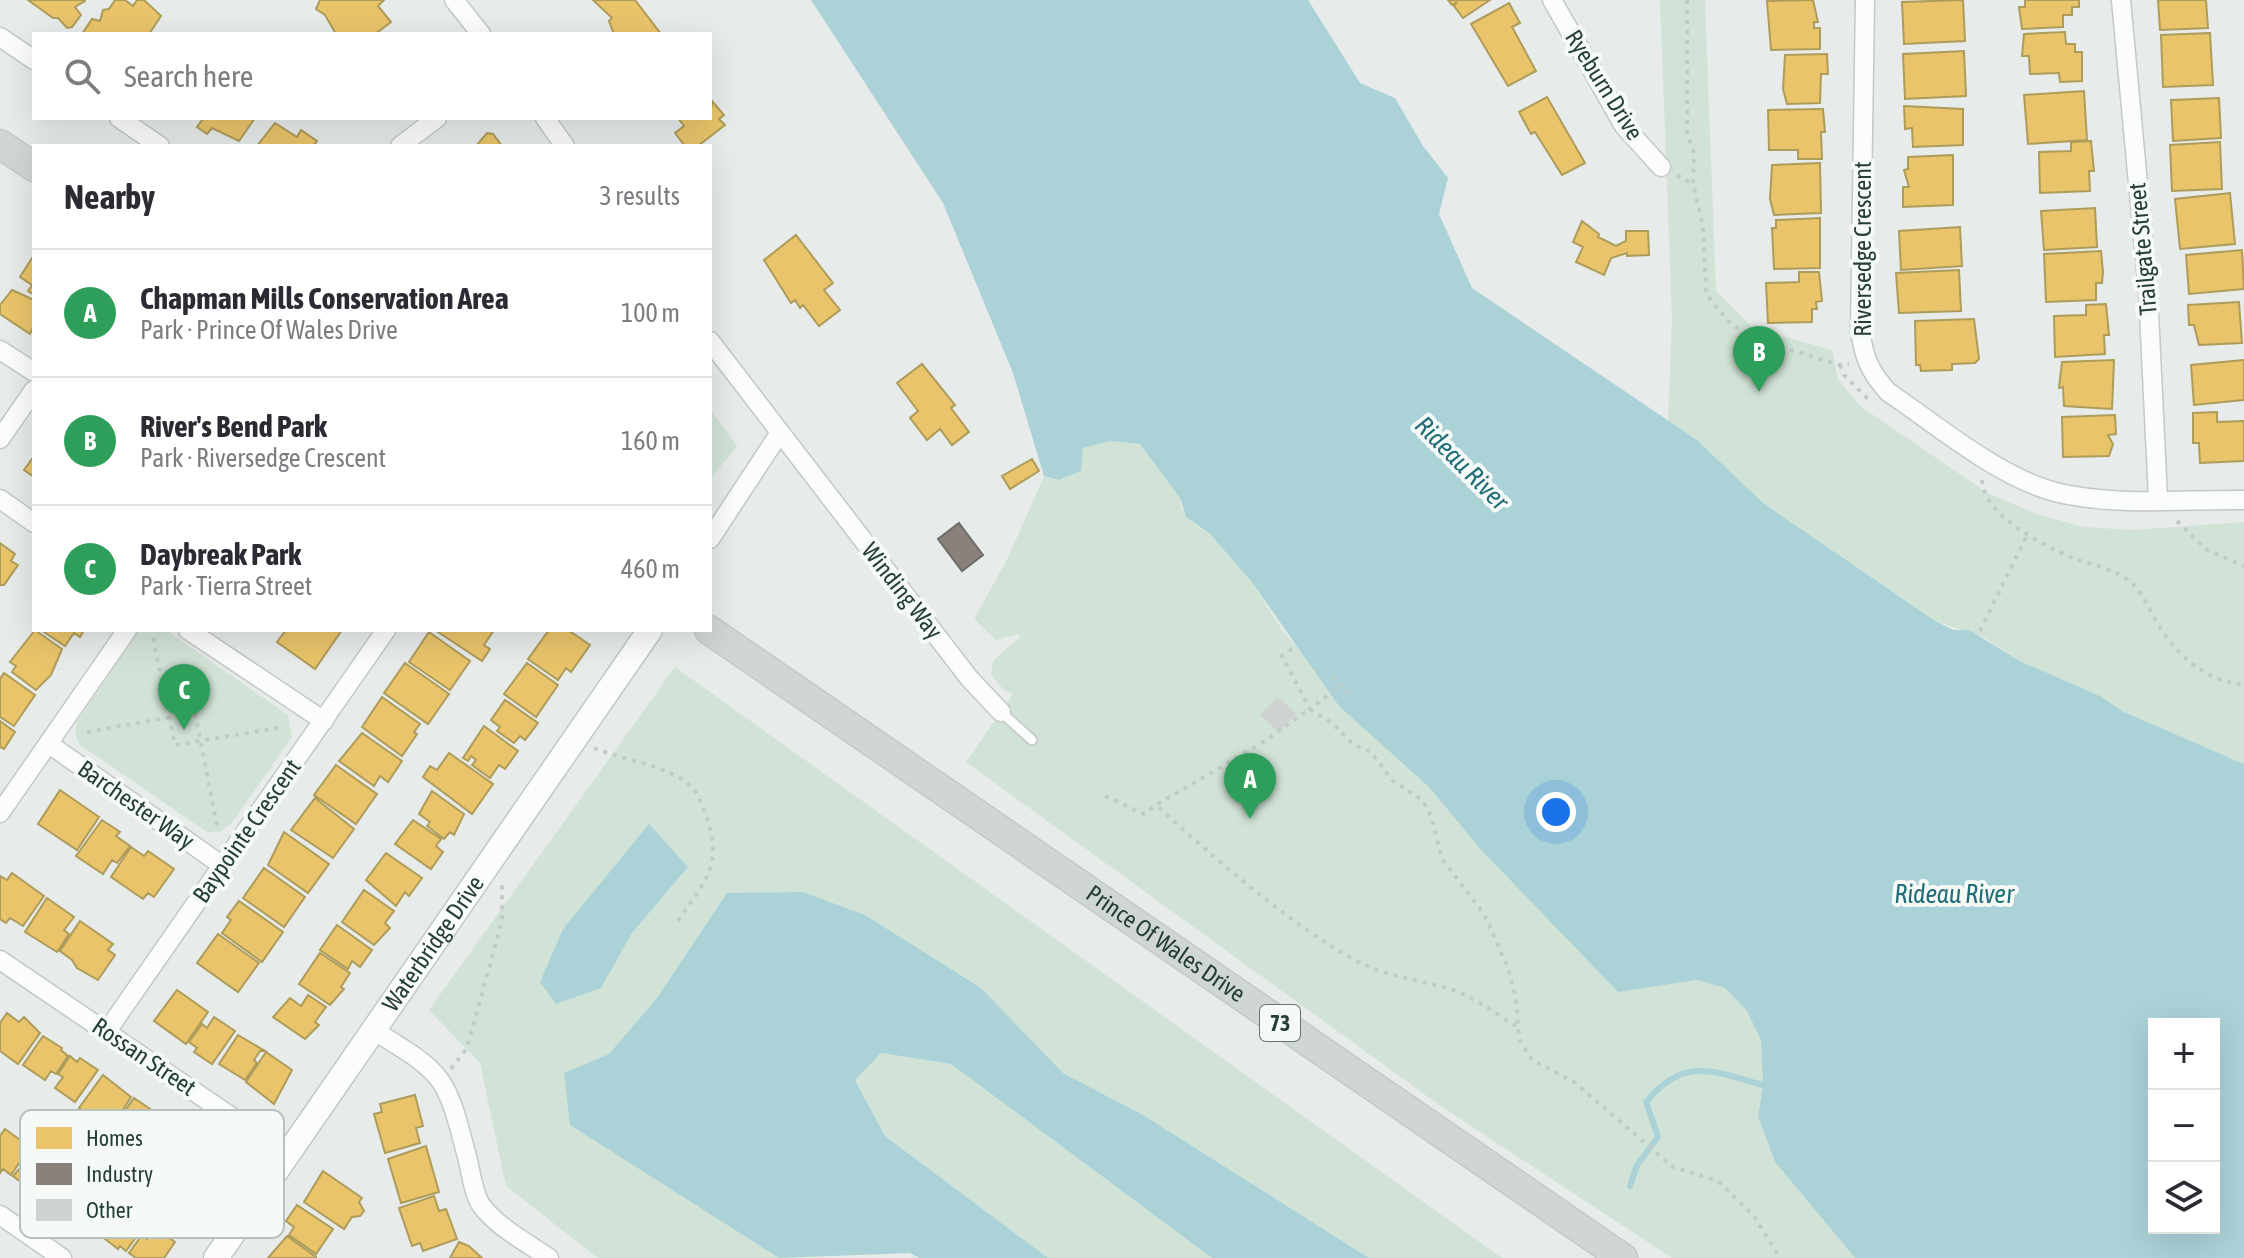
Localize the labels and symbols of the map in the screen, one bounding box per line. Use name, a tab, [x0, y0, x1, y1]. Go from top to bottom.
street label: Ryeburn Drive	[1560, 25, 1649, 145]
street label: Riversedge Crescent	[1849, 161, 1876, 337]
street label: Trailgate Street	[2123, 182, 2162, 316]
pin: B	[1733, 326, 1785, 392]
water label: Rideau River	[1409, 410, 1516, 517]
street label: Winding Way	[857, 537, 948, 644]
pin: C	[158, 664, 210, 730]
pin: A	[1224, 753, 1276, 819]
street label: Baypointe Crescent	[187, 754, 306, 908]
street label: Barchester Way	[73, 755, 199, 854]
your location	[1536, 792, 1576, 832]
street label: Waterbridge Drive	[377, 871, 489, 1016]
street label: Prince Of Wales Drive	[1081, 879, 1250, 1007]
water label: Rideau River	[1894, 879, 2015, 909]
road number: 73	[1260, 1005, 1300, 1041]
street label: Rossan Street	[87, 1012, 201, 1101]
legend	[20, 1110, 284, 1238]
text: Homes	[86, 1125, 143, 1151]
text: Industry	[86, 1161, 153, 1187]
text: Other	[86, 1197, 133, 1223]

